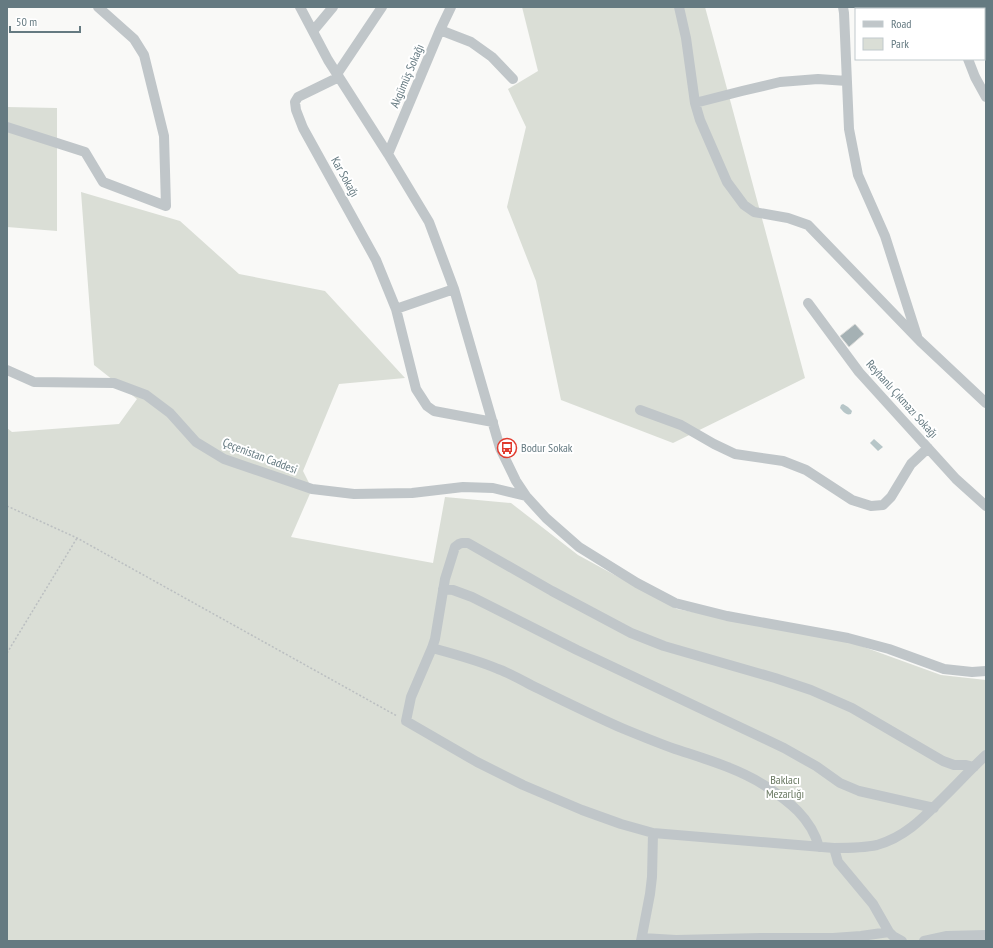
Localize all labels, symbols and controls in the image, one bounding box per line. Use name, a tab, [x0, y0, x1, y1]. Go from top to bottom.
scale bar	[10, 8, 80, 34]
legend	[855, 8, 985, 60]
text: 50 m	[16, 14, 37, 29]
text: Road	[891, 16, 911, 31]
text: Park	[891, 36, 909, 51]
street label: Akgümüş Sokağı	[386, 42, 427, 110]
street label: Kar Sokağı	[328, 154, 363, 200]
street label: Reyhanlı Çıkmazı Sokağı	[863, 356, 941, 441]
street label: Çeçenistan Caddesi	[221, 434, 300, 477]
bus stop icon: Bodur Sokak	[496, 437, 518, 459]
place label: Bodur Sokak	[521, 440, 573, 455]
park label: Baklacı Mezarlığı	[766, 772, 804, 801]

